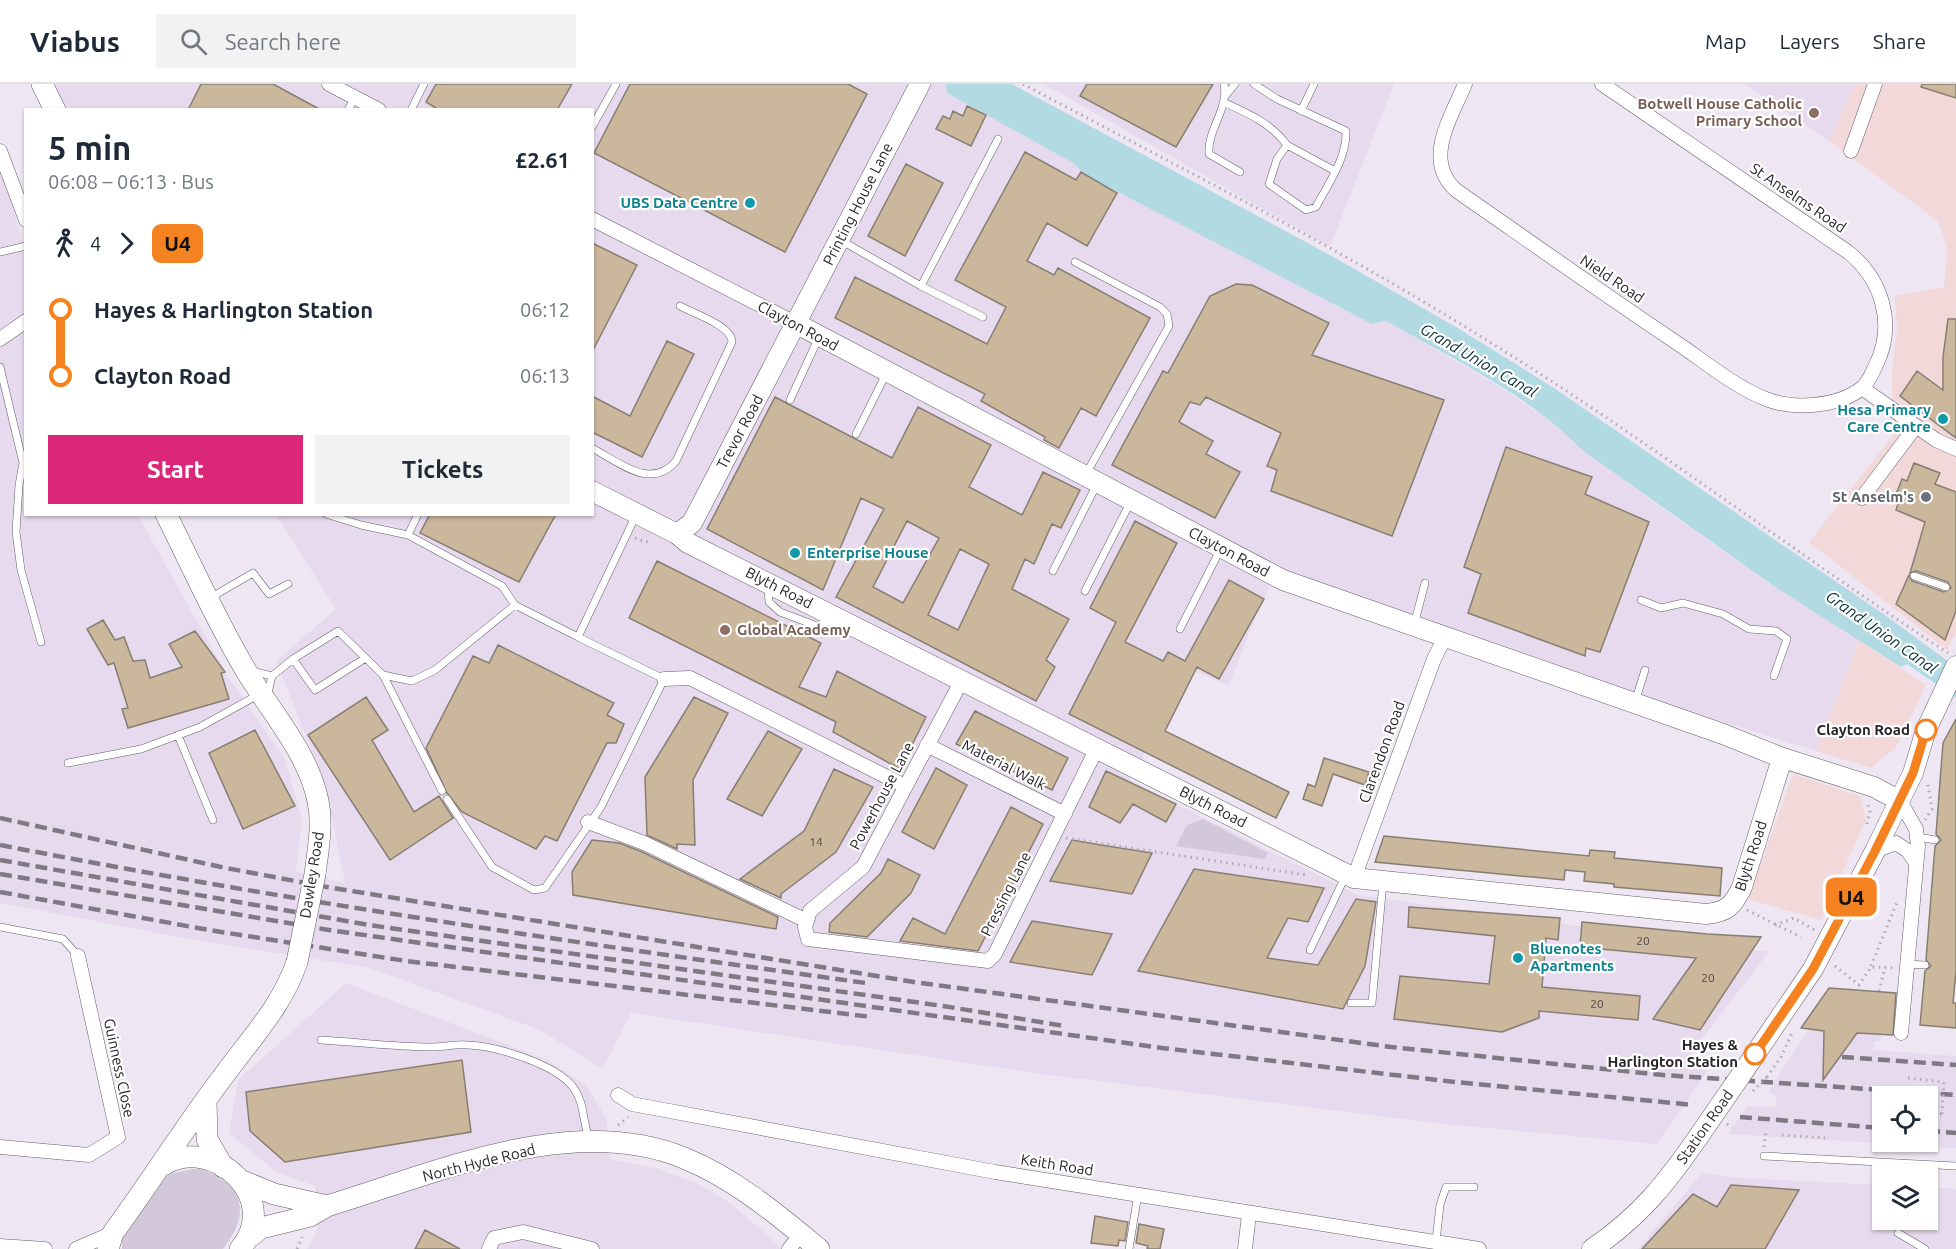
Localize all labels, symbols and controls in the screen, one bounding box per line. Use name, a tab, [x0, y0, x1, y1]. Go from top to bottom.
search box	[156, 14, 576, 68]
icon: search	[177, 25, 210, 58]
text: Viabus	[30, 26, 120, 57]
text: Search here	[225, 29, 341, 54]
text: Map	[1705, 29, 1746, 53]
text: Layers	[1779, 29, 1840, 53]
text: Share	[1873, 29, 1926, 53]
place label: Botwell House Catholic Primary School	[1637, 95, 1802, 129]
marker: Botwell House Catholic Primary School	[1807, 106, 1821, 120]
text: 5 min	[48, 129, 131, 166]
street label: Printing House Lane	[819, 140, 896, 268]
text: £2.61	[515, 147, 570, 172]
street label: St Anselms Road	[1747, 159, 1849, 236]
text: 06:08 – 06:13 · Bus	[48, 170, 214, 193]
place label: UBS Data Centre	[620, 194, 738, 211]
marker: UBS Data Centre	[743, 196, 757, 210]
icon: walk	[48, 227, 81, 260]
icon: forward	[110, 227, 143, 260]
text: U4	[164, 231, 191, 255]
text: 4	[90, 232, 101, 255]
street label: Nield Road	[1577, 251, 1647, 306]
text: Hayes & Harlington Station	[94, 297, 373, 322]
street label: Clayton Road	[755, 297, 842, 354]
text: 06:12	[520, 298, 570, 321]
water label: Grand Union Canal	[1417, 319, 1541, 401]
text: Clayton Road	[94, 363, 231, 388]
text: 06:13	[520, 364, 570, 387]
street label: Trevor Road	[713, 392, 766, 472]
place label: Hesa Primary Care Centre	[1837, 401, 1931, 435]
marker: Hesa Primary Care Centre	[1936, 412, 1950, 426]
button: Start	[48, 435, 303, 504]
button: Tickets	[315, 435, 570, 504]
place label: St Anselm's	[1832, 488, 1914, 505]
marker: St Anselm's	[1919, 490, 1933, 504]
street label: Clayton Road	[1186, 523, 1273, 580]
place label: Enterprise House	[807, 544, 929, 561]
marker: Enterprise House	[788, 546, 802, 560]
street label: Blyth Road	[743, 563, 816, 612]
water label: Grand Union Canal	[1823, 587, 1942, 677]
place label: Global Academy	[737, 621, 850, 638]
marker: Global Academy	[718, 623, 732, 637]
street label: Clarendon Road	[1355, 698, 1408, 805]
marker: Clayton Road	[1915, 719, 1937, 741]
place label: Clayton Road	[1816, 721, 1910, 738]
street label: Material Walk	[959, 736, 1049, 793]
street label: Powerhouse Lane	[846, 739, 917, 853]
street label: Blyth Road	[1177, 782, 1250, 831]
street label: Blyth Road	[1731, 818, 1770, 893]
street label: Dawley Road	[296, 830, 327, 919]
house number: 14	[809, 835, 823, 848]
street label: Pressing Lane	[977, 849, 1034, 939]
line badge: U4	[1824, 878, 1878, 916]
text: U4	[1838, 885, 1864, 909]
house number: 20	[1636, 934, 1650, 947]
place label: Bluenotes Apartments	[1530, 940, 1614, 974]
marker: Bluenotes Apartments	[1511, 951, 1525, 965]
house number: 20	[1701, 971, 1715, 984]
house number: 20	[1590, 997, 1604, 1010]
street label: Guinness Close	[101, 1017, 138, 1119]
place label: Hayes & Harlington Station	[1608, 1036, 1739, 1070]
marker: Hayes & Harlington Station	[1744, 1043, 1766, 1065]
street label: Station Road	[1673, 1086, 1736, 1167]
map controls	[1872, 1086, 1938, 1230]
button: locate	[1872, 1086, 1938, 1152]
street label: North Hyde Road	[421, 1140, 537, 1185]
street label: Keith Road	[1020, 1150, 1095, 1179]
button: layers	[1872, 1164, 1938, 1230]

